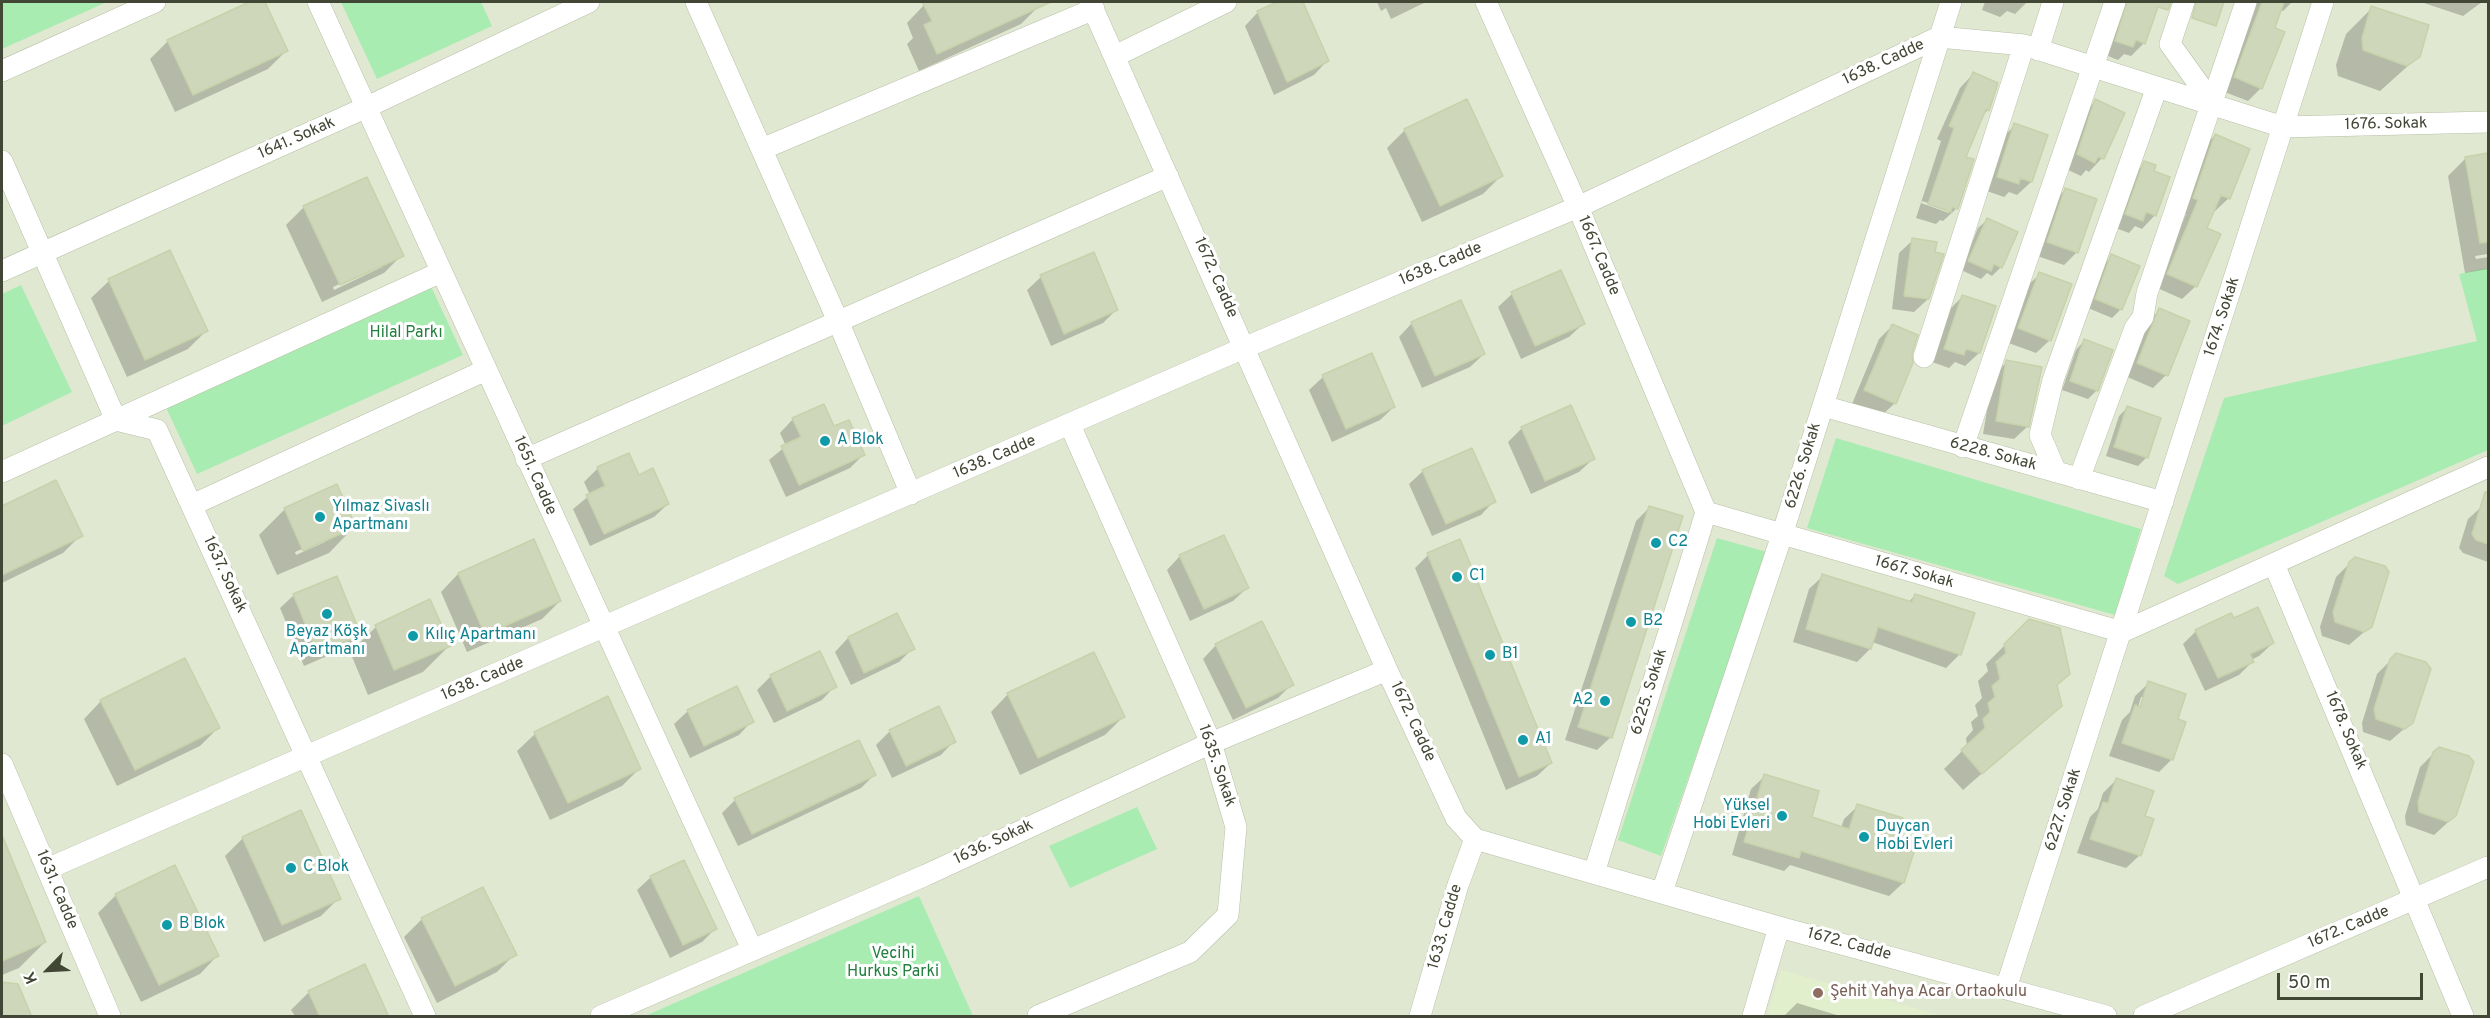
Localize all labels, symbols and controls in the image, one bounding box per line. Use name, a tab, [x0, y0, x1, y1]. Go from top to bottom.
street label: 1638. Cadde	[1840, 36, 1928, 90]
street label: 1641. Sokak	[256, 114, 338, 164]
street label: 1676. Sokak	[2344, 115, 2428, 135]
street label: 1667. Cadde	[1573, 213, 1623, 299]
street label: 1672. Cadde	[1189, 235, 1241, 321]
street label: 1638. Cadde	[1397, 239, 1485, 291]
street label: 1674. Sokak	[2201, 275, 2245, 359]
park label: Hilal Parkı	[369, 324, 443, 344]
street label: 6226. Sokak	[1782, 421, 1826, 511]
place label: A Blok	[837, 431, 884, 451]
street label: 1638. Cadde	[951, 432, 1039, 484]
street label: 1651. Cadde	[508, 434, 560, 518]
marker: A Blok	[818, 434, 832, 448]
street label: 6228. Sokak	[1947, 434, 2039, 476]
place label: Yılmaz Sivaslı Apartmanı	[332, 498, 430, 536]
marker: Yılmaz Sivaslı Apartmanı	[313, 510, 327, 524]
place label: C2	[1668, 533, 1688, 553]
street label: 1637. Sokak	[198, 534, 250, 616]
marker: C2	[1649, 536, 1663, 550]
street label: 1667. Sokak	[1872, 552, 1956, 594]
place label: C1	[1469, 567, 1485, 587]
marker: C1	[1450, 570, 1464, 584]
marker: Beyaz Köşk Apartmanı	[320, 607, 334, 621]
place label: B2	[1643, 612, 1663, 632]
marker: B2	[1624, 615, 1638, 629]
place label: Beyaz Köşk Apartmanı	[286, 623, 368, 661]
place label: Kılıç Apartmanı	[425, 626, 536, 646]
marker: Kılıç Apartmanı	[406, 629, 420, 643]
place label: B1	[1502, 645, 1518, 665]
street label: 6225. Sokak	[1628, 646, 1672, 738]
marker: B1	[1483, 648, 1497, 662]
street label: 1638. Cadde	[439, 654, 527, 706]
street label: 1672. Cadde	[1385, 679, 1439, 765]
street label: 1678. Sokak	[2320, 689, 2370, 773]
place label: A2	[1572, 691, 1593, 711]
marker: A2	[1598, 694, 1612, 708]
street label: 1635. Sokak	[1193, 722, 1239, 810]
place label: A1	[1535, 730, 1552, 750]
marker: A1	[1516, 733, 1530, 747]
street label: 6227. Sokak	[2042, 766, 2086, 854]
place label: Yüksel Hobi Evleri	[1693, 797, 1770, 835]
marker: Yüksel Hobi Evleri	[1775, 809, 1789, 823]
street label: 1636. Sokak	[951, 816, 1037, 870]
place label: Duycan Hobi Evleri	[1876, 818, 1953, 856]
marker: Duycan Hobi Evleri	[1857, 830, 1871, 844]
street label: 1631. Cadde	[31, 848, 81, 932]
place label: C Blok	[303, 858, 349, 878]
marker: C Blok	[284, 861, 298, 875]
street label: 1633. Cadde	[1425, 882, 1467, 972]
street label: 1672. Cadde	[2306, 902, 2392, 954]
place label: B Blok	[179, 915, 225, 935]
marker: B Blok	[160, 918, 174, 932]
street label: 1672. Cadde	[1805, 925, 1893, 965]
north arrow	[18, 940, 78, 1000]
park label: Vecihi Hurkus Parki	[847, 945, 939, 983]
scale bar	[2280, 961, 2426, 999]
text: K	[20, 968, 43, 987]
text: 50 m	[2288, 972, 2330, 995]
place label: Şehit Yahya Acar Ortaokulu	[1830, 983, 2027, 1003]
marker: Şehit Yahya Acar Ortaokulu	[1811, 986, 1825, 1000]

